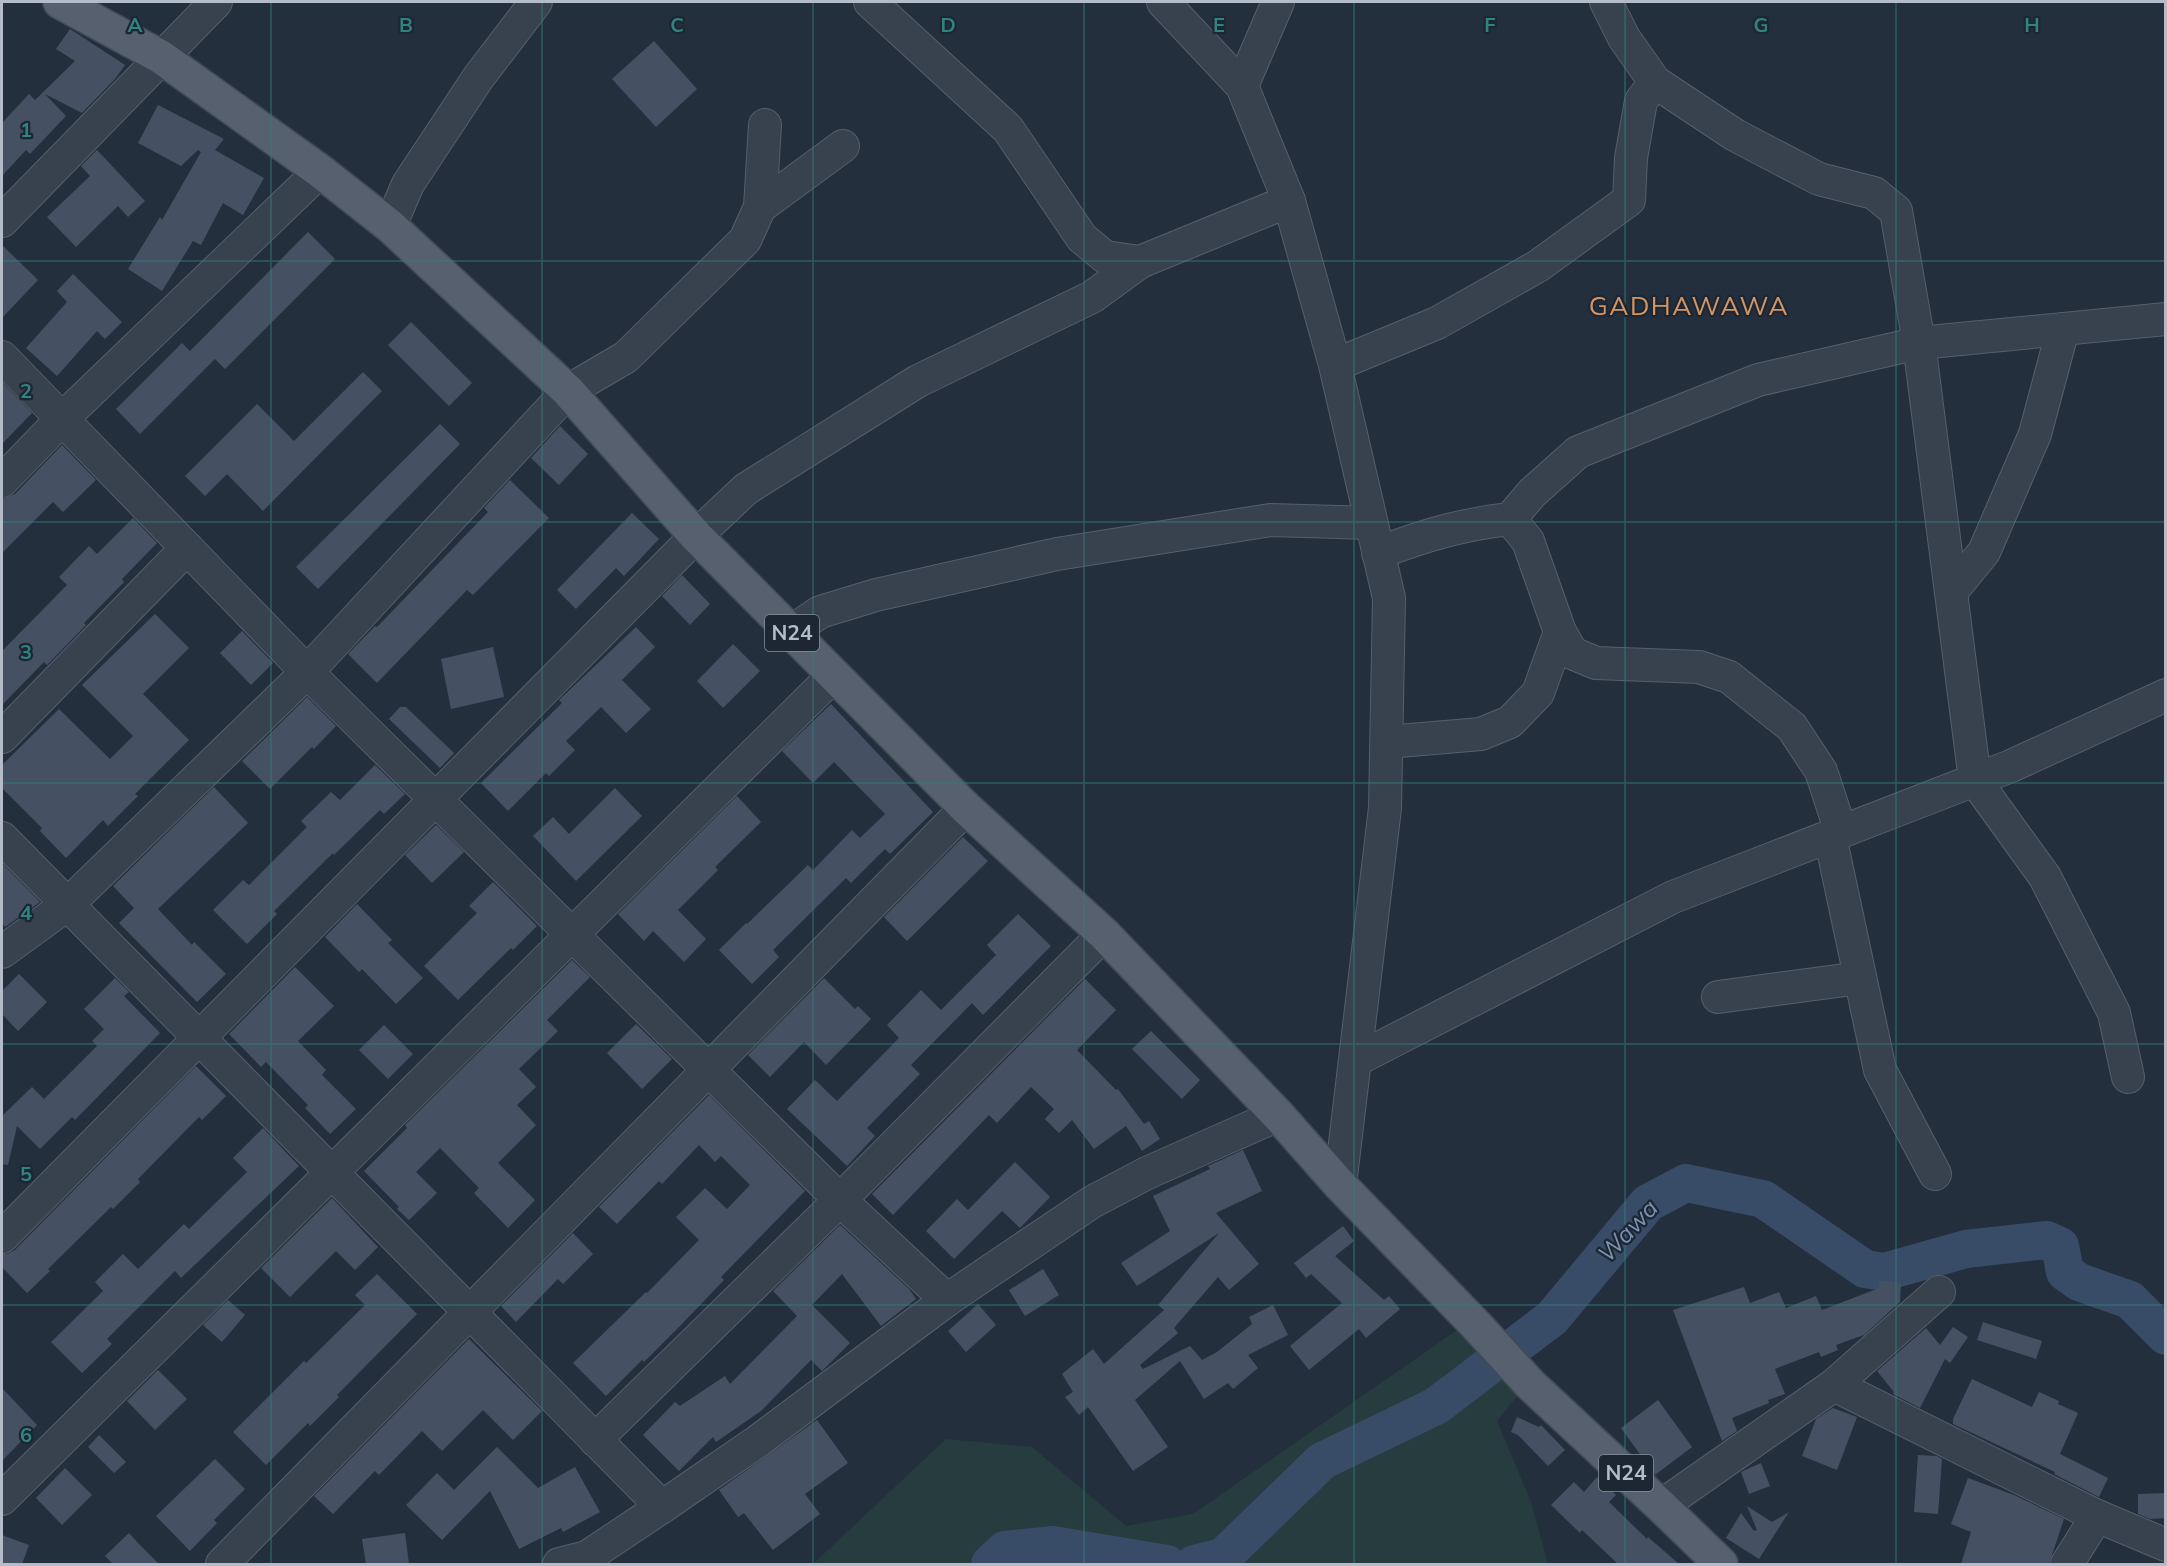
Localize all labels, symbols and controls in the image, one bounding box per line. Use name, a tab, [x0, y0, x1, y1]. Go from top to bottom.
text: A	[128, 12, 143, 37]
text: B	[399, 12, 413, 37]
text: C	[670, 12, 684, 37]
text: D	[940, 12, 956, 37]
text: E	[1213, 12, 1225, 37]
text: F	[1484, 12, 1496, 37]
text: G	[1754, 12, 1768, 37]
text: H	[2024, 12, 2040, 37]
text: 1	[20, 117, 32, 142]
district label: GADHAWAWA	[1589, 289, 1789, 322]
text: 2	[20, 378, 32, 403]
road number: N24	[765, 615, 819, 651]
text: 3	[20, 639, 32, 664]
text: 4	[20, 900, 32, 925]
text: 5	[20, 1161, 32, 1186]
water label: Wawa	[1591, 1193, 1664, 1268]
text: 6	[20, 1422, 32, 1447]
road number: N24	[1599, 1455, 1653, 1491]

